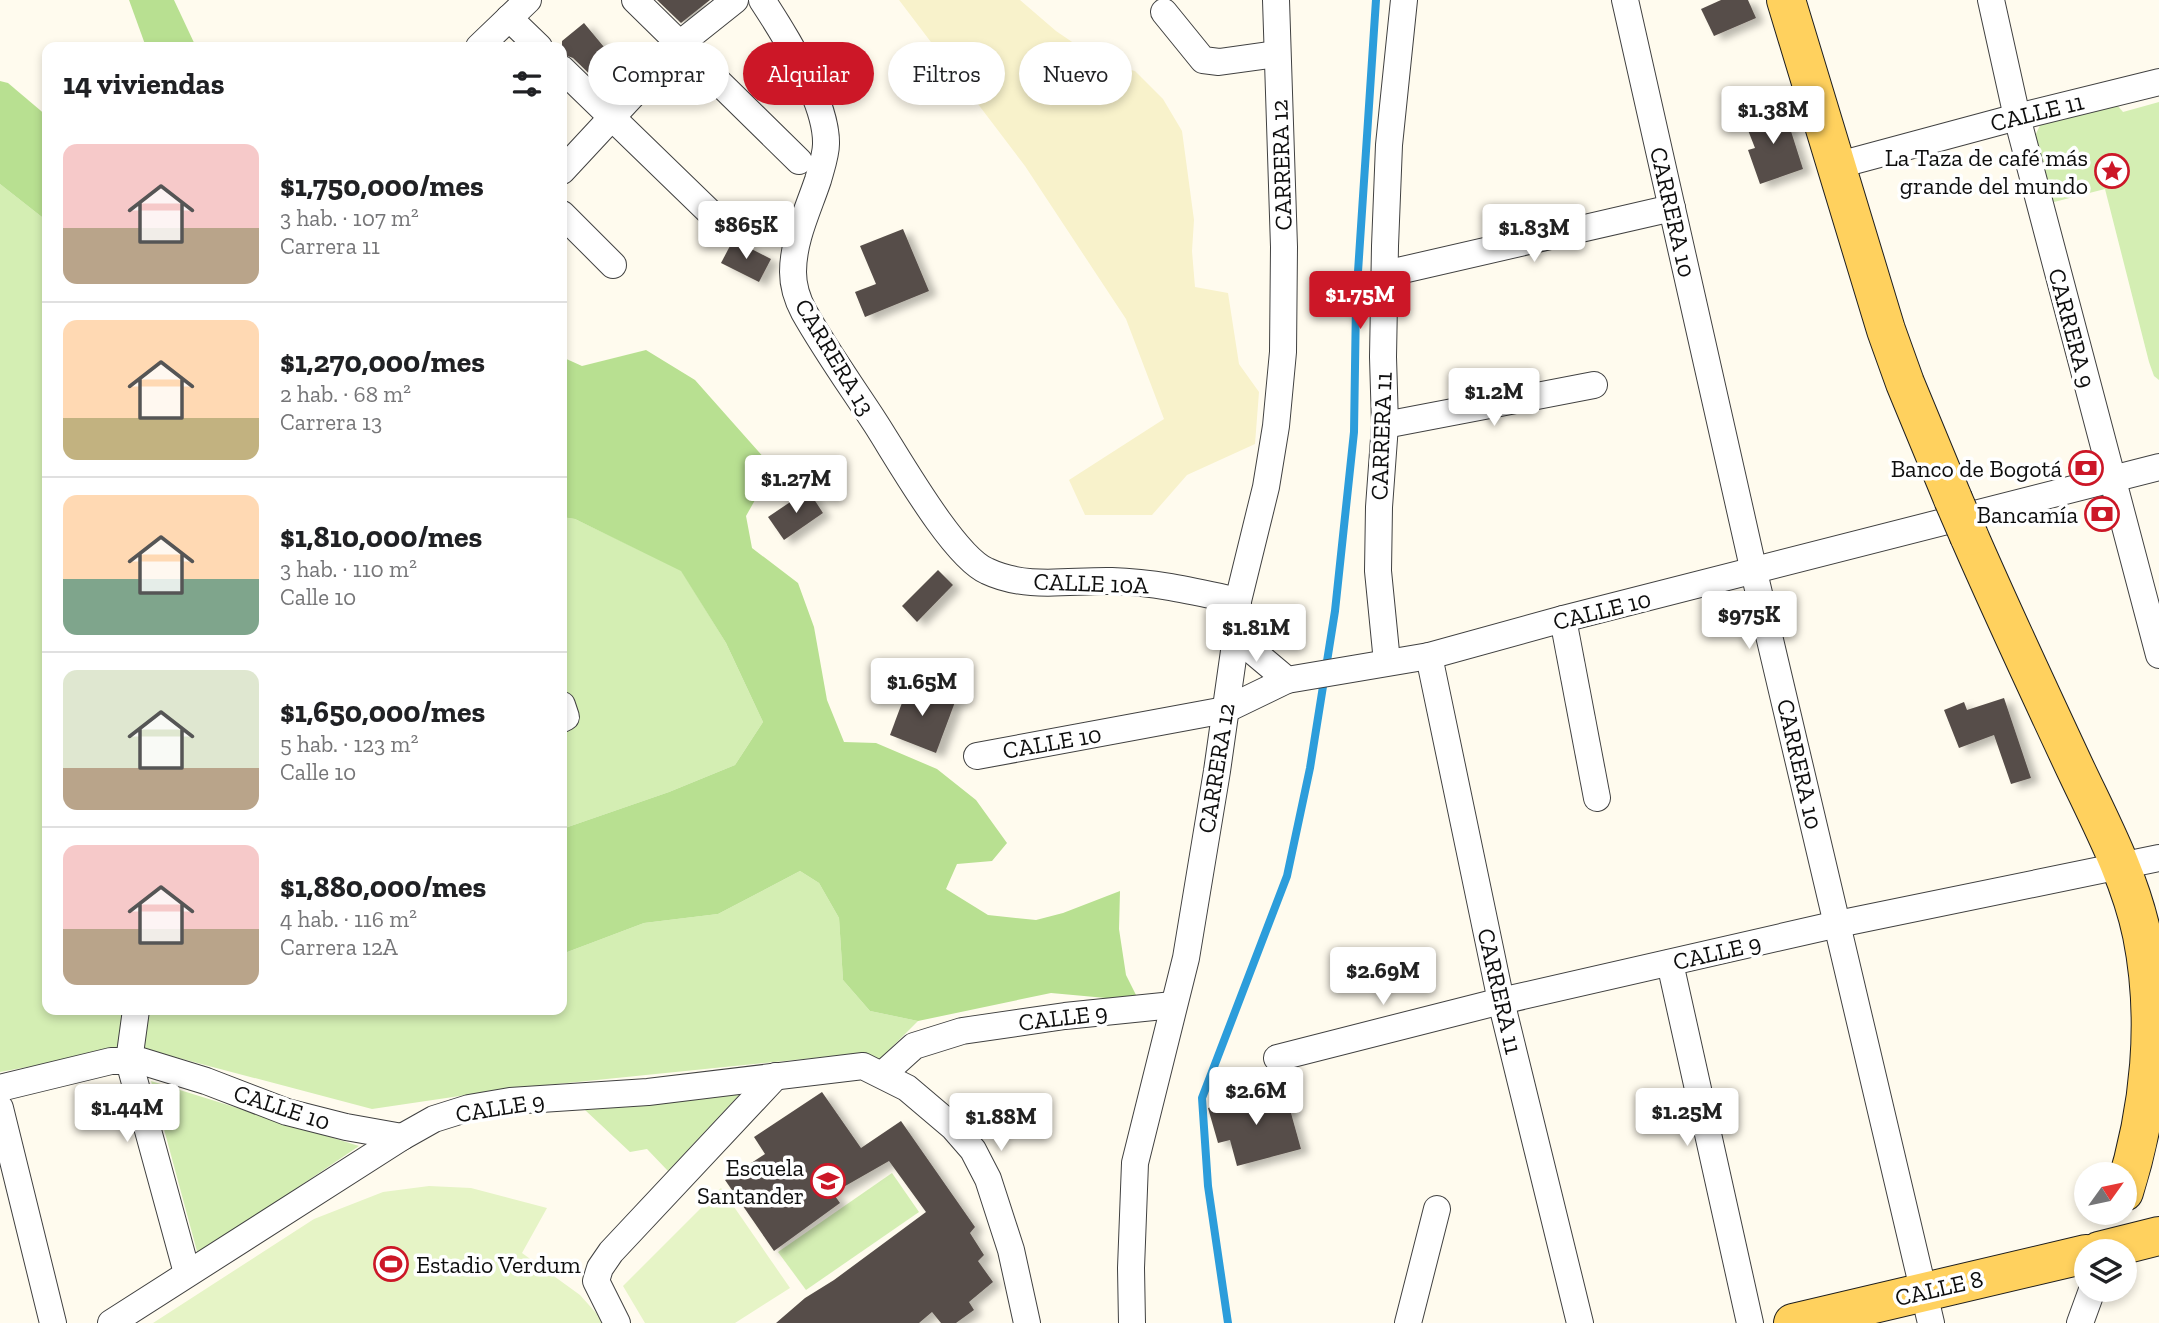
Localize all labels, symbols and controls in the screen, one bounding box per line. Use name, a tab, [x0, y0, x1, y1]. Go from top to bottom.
chip: Comprar	[588, 42, 729, 105]
chip: Alquilar	[743, 42, 874, 105]
chip: Filtros	[888, 42, 1005, 105]
chip: Nuevo	[1019, 42, 1132, 105]
icon: filters	[508, 65, 546, 103]
text: 14 viviendas	[63, 66, 225, 102]
pin: $1.38M	[1716, 86, 1830, 146]
street label: CALLE 11	[1987, 86, 2087, 138]
text: $1.38M	[1737, 95, 1809, 123]
street label: CARRERA 12	[1264, 99, 1298, 231]
place label: La Taza de café más grande del mundo	[1885, 143, 2088, 200]
street label: CARRERA 10	[1644, 144, 1702, 280]
place icon: La Taza de café más grande del mundo	[2093, 152, 2131, 190]
text: $1,750,000/mes	[280, 168, 484, 204]
icon: home	[119, 172, 203, 256]
pin: $865K	[697, 202, 795, 261]
text: 3 hab. · 107 m²	[280, 204, 419, 232]
pin: $1.83M	[1477, 204, 1591, 264]
text: $865K	[714, 210, 778, 238]
text: $1.83M	[1498, 213, 1570, 241]
text: Carrera 11	[280, 232, 380, 260]
street label: CARRERA 9	[2042, 265, 2102, 391]
pin: $1.75M	[1303, 272, 1417, 331]
text: $1.75M	[1325, 280, 1395, 308]
street label: CARRERA 13	[789, 293, 881, 421]
text: $1,270,000/mes	[280, 344, 485, 380]
icon: home	[119, 348, 203, 432]
pin: $1.2M	[1445, 368, 1543, 428]
street label: CARRERA 11	[1364, 371, 1398, 501]
text: $1.2M	[1465, 377, 1523, 405]
text: 2 hab. · 68 m²	[280, 380, 411, 408]
text: Carrera 13	[280, 408, 382, 436]
bank icon: Banco de Bogotá	[2067, 449, 2105, 487]
place label: Banco de Bogotá	[1891, 454, 2062, 483]
pin: $1.27M	[739, 456, 853, 515]
text: $1.27M	[761, 464, 831, 492]
bank icon: Bancamía	[2083, 495, 2121, 533]
place label: Bancamía	[1976, 500, 2078, 529]
text: $1,810,000/mes	[280, 519, 482, 555]
icon: home	[119, 523, 203, 607]
text: 3 hab. · 110 m²	[280, 555, 417, 583]
street label: CALLE 10A	[1033, 566, 1149, 600]
text: Calle 10	[280, 583, 356, 611]
street label: CALLE 10	[1550, 584, 1654, 636]
pin: $975K	[1700, 592, 1798, 651]
text: $975K	[1718, 600, 1780, 628]
pin: $1.81M	[1199, 604, 1313, 664]
text: $1.81M	[1222, 613, 1290, 641]
pin: $1.65M	[865, 658, 979, 718]
text: $1.65M	[887, 667, 957, 695]
text: $1,650,000/mes	[280, 694, 485, 730]
street label: CARRERA 10	[1771, 696, 1829, 832]
icon: home	[119, 698, 203, 782]
street label: CARRERA 12	[1191, 701, 1241, 835]
street label: CALLE 10	[1000, 719, 1104, 765]
text: 5 hab. · 123 m²	[280, 730, 418, 758]
text: Calle 10	[280, 758, 356, 786]
text: $1,880,000/mes	[280, 869, 486, 905]
icon: home	[119, 873, 203, 957]
text: 4 hab. · 116 m²	[280, 905, 417, 933]
street label: CARRERA 11	[1471, 925, 1529, 1057]
street label: CALLE 9	[1670, 928, 1764, 976]
text: Carrera 12A	[280, 933, 398, 961]
pin: $2.69M	[1326, 948, 1440, 1007]
text: $2.69M	[1346, 956, 1420, 984]
street label: CALLE 9	[1017, 997, 1109, 1037]
pin: $2.6M	[1207, 1068, 1305, 1127]
text: $2.6M	[1225, 1076, 1287, 1104]
street label: CALLE 10	[230, 1078, 334, 1136]
pin: $1.44M	[70, 1084, 184, 1144]
street label: CALLE 9	[454, 1086, 546, 1128]
pin: $1.25M	[1630, 1088, 1744, 1148]
text: $1.44M	[91, 1093, 163, 1121]
pin: $1.88M	[944, 1094, 1058, 1153]
text: $1.25M	[1652, 1097, 1722, 1125]
text: $1.88M	[965, 1102, 1037, 1130]
place label: Escuela Santander	[697, 1153, 804, 1210]
school or university icon: Escuela Santander	[809, 1162, 847, 1200]
north arrow	[2074, 1162, 2137, 1225]
map controls	[2074, 1162, 2137, 1302]
button: layers	[2074, 1239, 2137, 1302]
sports icon: Estadio Verdum	[372, 1245, 410, 1283]
place label: Estadio Verdum	[416, 1250, 581, 1279]
street label: CALLE 8	[1892, 1264, 1986, 1312]

